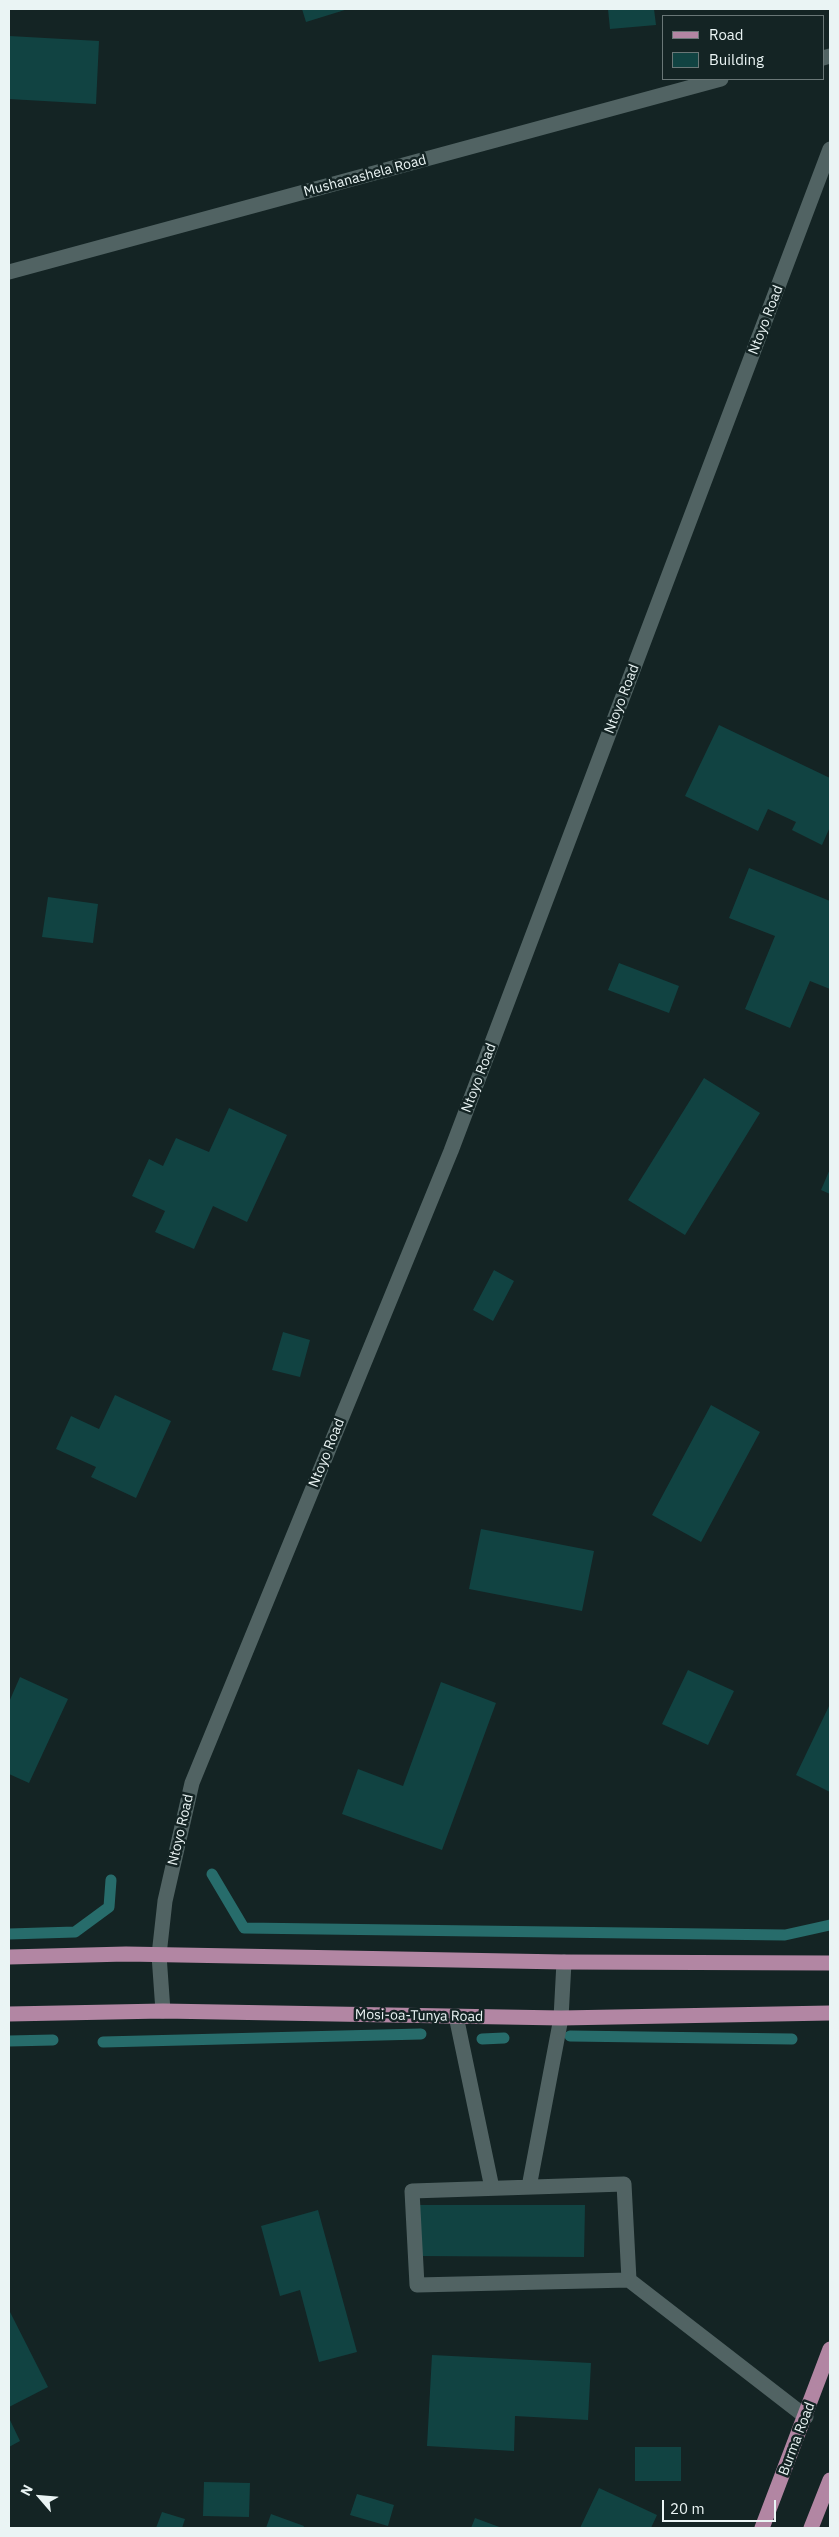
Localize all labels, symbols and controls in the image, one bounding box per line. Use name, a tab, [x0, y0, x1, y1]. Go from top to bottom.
legend	[662, 15, 824, 80]
text: Road	[709, 25, 744, 44]
text: Building	[709, 50, 764, 69]
street label: Mushanashela Road	[302, 152, 428, 200]
street label: Ntoyo Road	[745, 283, 787, 357]
street label: Ntoyo Road	[601, 662, 643, 736]
street label: Ntoyo Road	[458, 1041, 500, 1115]
street label: Ntoyo Road	[306, 1416, 348, 1490]
street label: Ntoyo Road	[165, 1793, 197, 1867]
street label: Mosi-oa-Tunya Road	[355, 2006, 483, 2026]
street label: Burma Road	[775, 2400, 819, 2478]
north arrow	[15, 2472, 65, 2522]
text: N	[16, 2482, 37, 2499]
scale bar	[664, 2490, 778, 2522]
text: 20 m	[670, 2499, 705, 2518]

